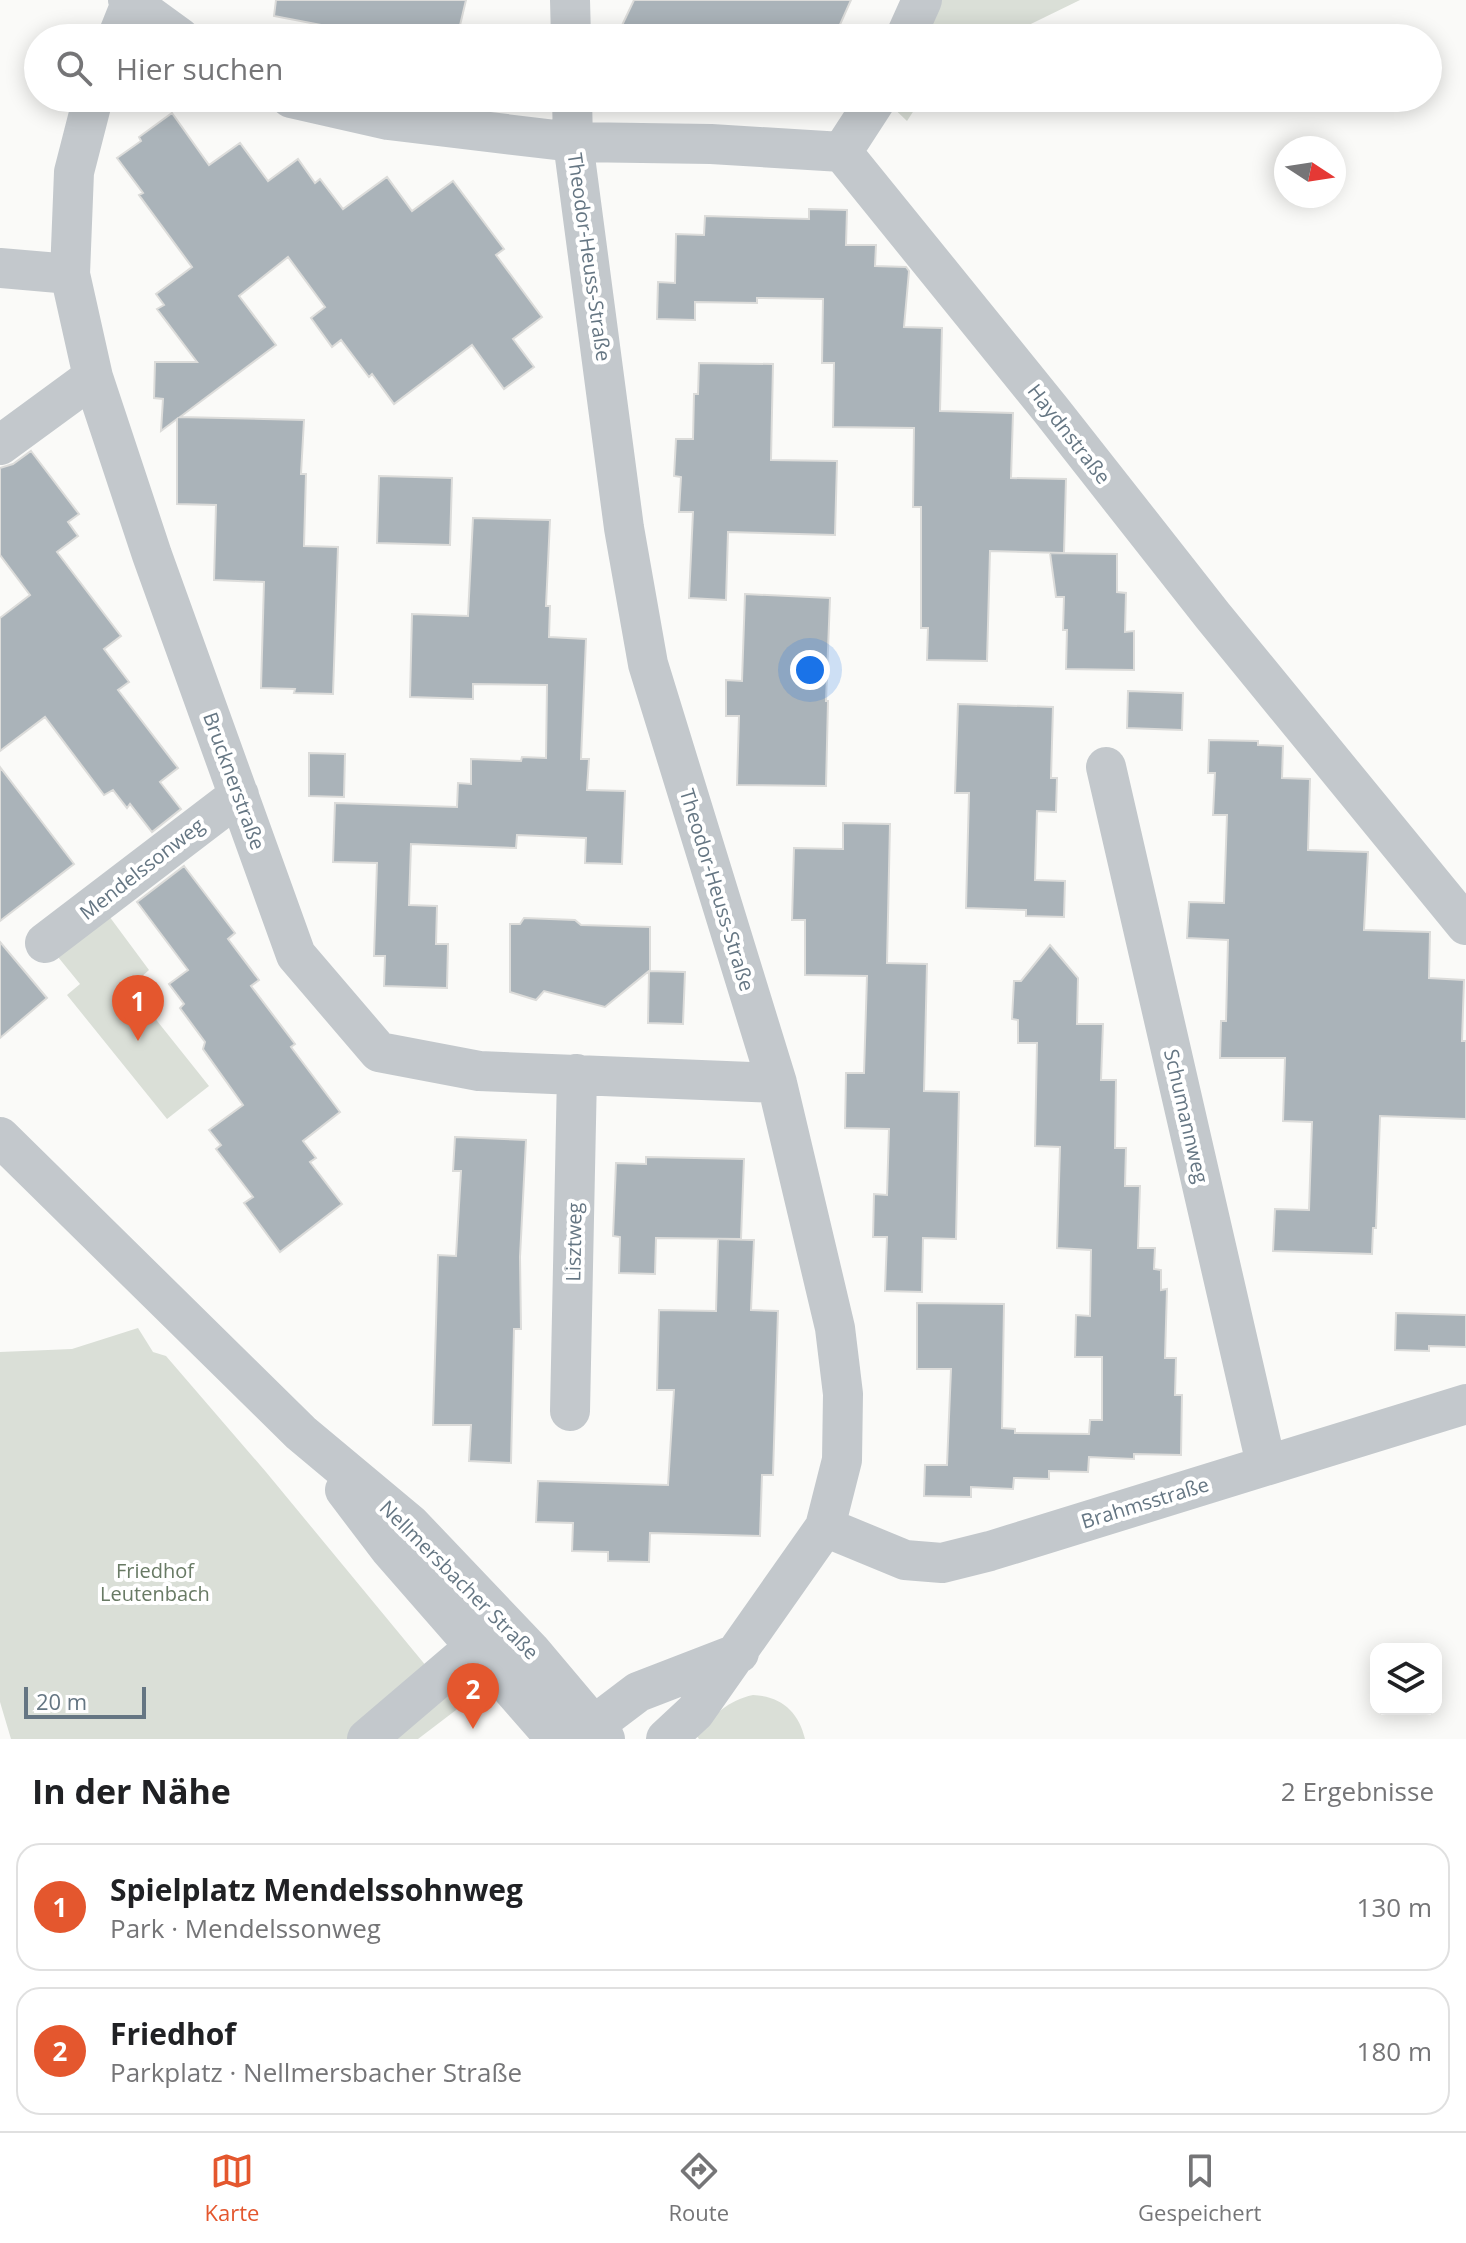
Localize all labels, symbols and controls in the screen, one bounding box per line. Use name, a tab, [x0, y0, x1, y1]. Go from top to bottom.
search box	[24, 24, 1442, 112]
icon: search	[52, 46, 96, 90]
text: Hier suchen	[116, 48, 283, 89]
north arrow	[1274, 136, 1346, 208]
street label: Theodor-Heuss-Straße	[561, 151, 617, 363]
street label: Haydnstraße	[1022, 378, 1117, 489]
your location	[790, 650, 830, 690]
street label: Brucknerstraße	[197, 708, 272, 853]
street label: Theodor-Heuss-Straße	[674, 785, 761, 994]
street label: Mendelssonweg	[74, 811, 210, 926]
pin: 1	[112, 975, 164, 1041]
street label: Schumannweg	[1158, 1046, 1215, 1186]
street label: Lisztweg	[559, 1202, 588, 1282]
street label: Brahmsstraße	[1078, 1470, 1212, 1535]
street label: Nellmersbacher Straße	[374, 1494, 545, 1665]
park label: Friedhof Leutenbach	[100, 1557, 210, 1607]
map controls	[1370, 1643, 1442, 1715]
button: layers	[1370, 1643, 1442, 1715]
pin: 2	[447, 1663, 499, 1729]
scale bar	[24, 1683, 146, 1719]
text: 20 m	[36, 1686, 87, 1716]
text: In der Nähe	[32, 1768, 231, 1814]
text: 2 Ergebnisse	[1281, 1773, 1434, 1809]
text: Spielplatz Mendelssohnweg	[110, 1869, 523, 1910]
text: 1	[53, 1889, 67, 1925]
text: 130 m	[1357, 1889, 1432, 1925]
text: Park · Mendelssonweg	[110, 1910, 381, 1946]
text: Friedhof	[110, 2013, 236, 2054]
text: 2	[53, 2033, 67, 2069]
text: 180 m	[1357, 2033, 1432, 2069]
text: Parkplatz · Nellmersbacher Straße	[110, 2054, 522, 2090]
tab: Karte	[205, 2149, 259, 2227]
tab: Route	[668, 2149, 729, 2227]
tab: Gespeichert	[1138, 2149, 1261, 2227]

